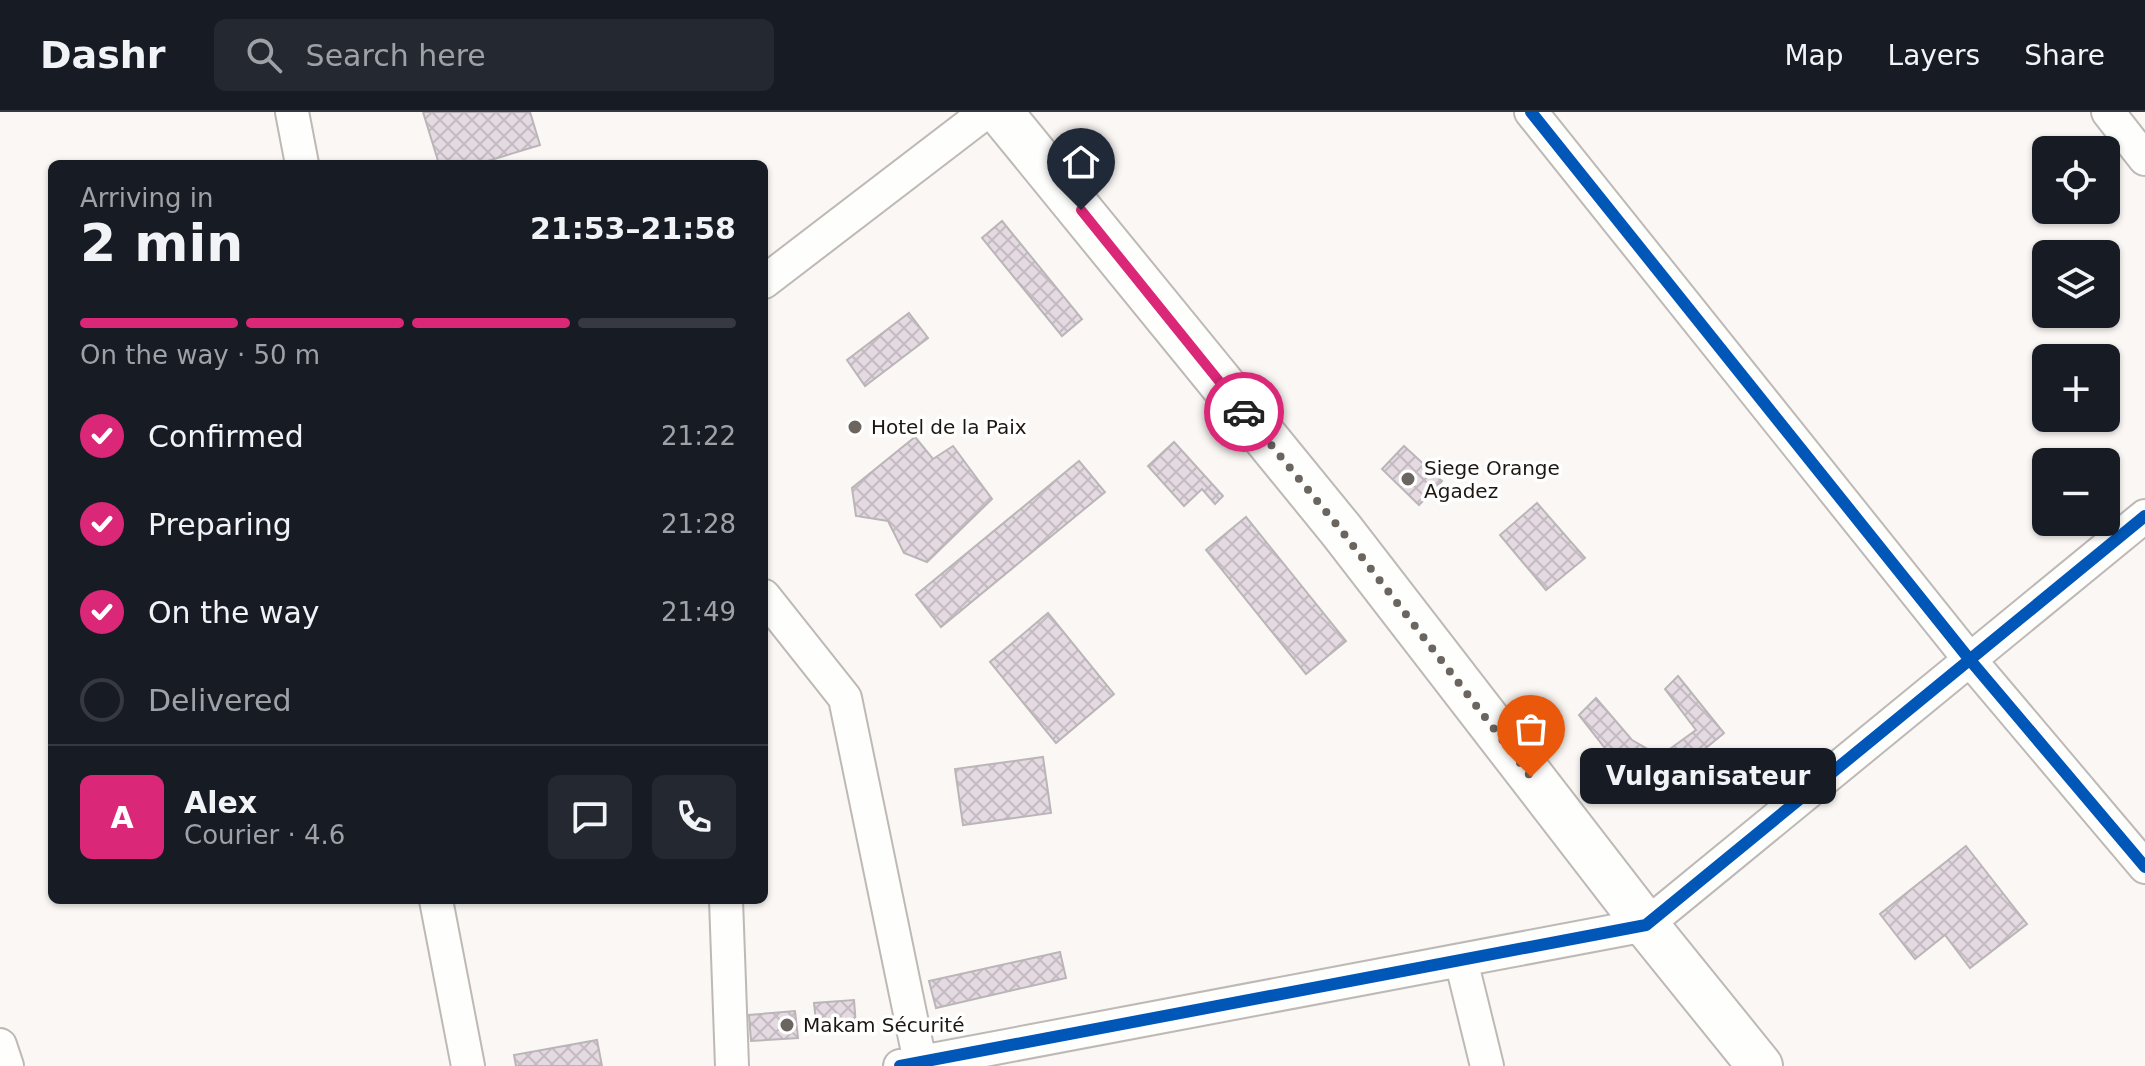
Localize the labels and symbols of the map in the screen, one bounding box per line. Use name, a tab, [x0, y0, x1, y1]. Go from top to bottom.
pin	[1047, 128, 1115, 210]
courier	[1204, 372, 1284, 452]
place label: Hotel de la Paix	[871, 415, 1027, 439]
marker: Hotel de la Paix	[846, 418, 864, 436]
place label: Siege Orange Agadez	[1424, 456, 1560, 503]
marker: Siege Orange Agadez	[1399, 470, 1417, 488]
pin	[1497, 695, 1565, 777]
callout: Vulganisateur	[1579, 749, 1835, 805]
place label: Makam Sécurité	[803, 1013, 964, 1037]
marker: Makam Sécurité	[778, 1016, 796, 1034]

